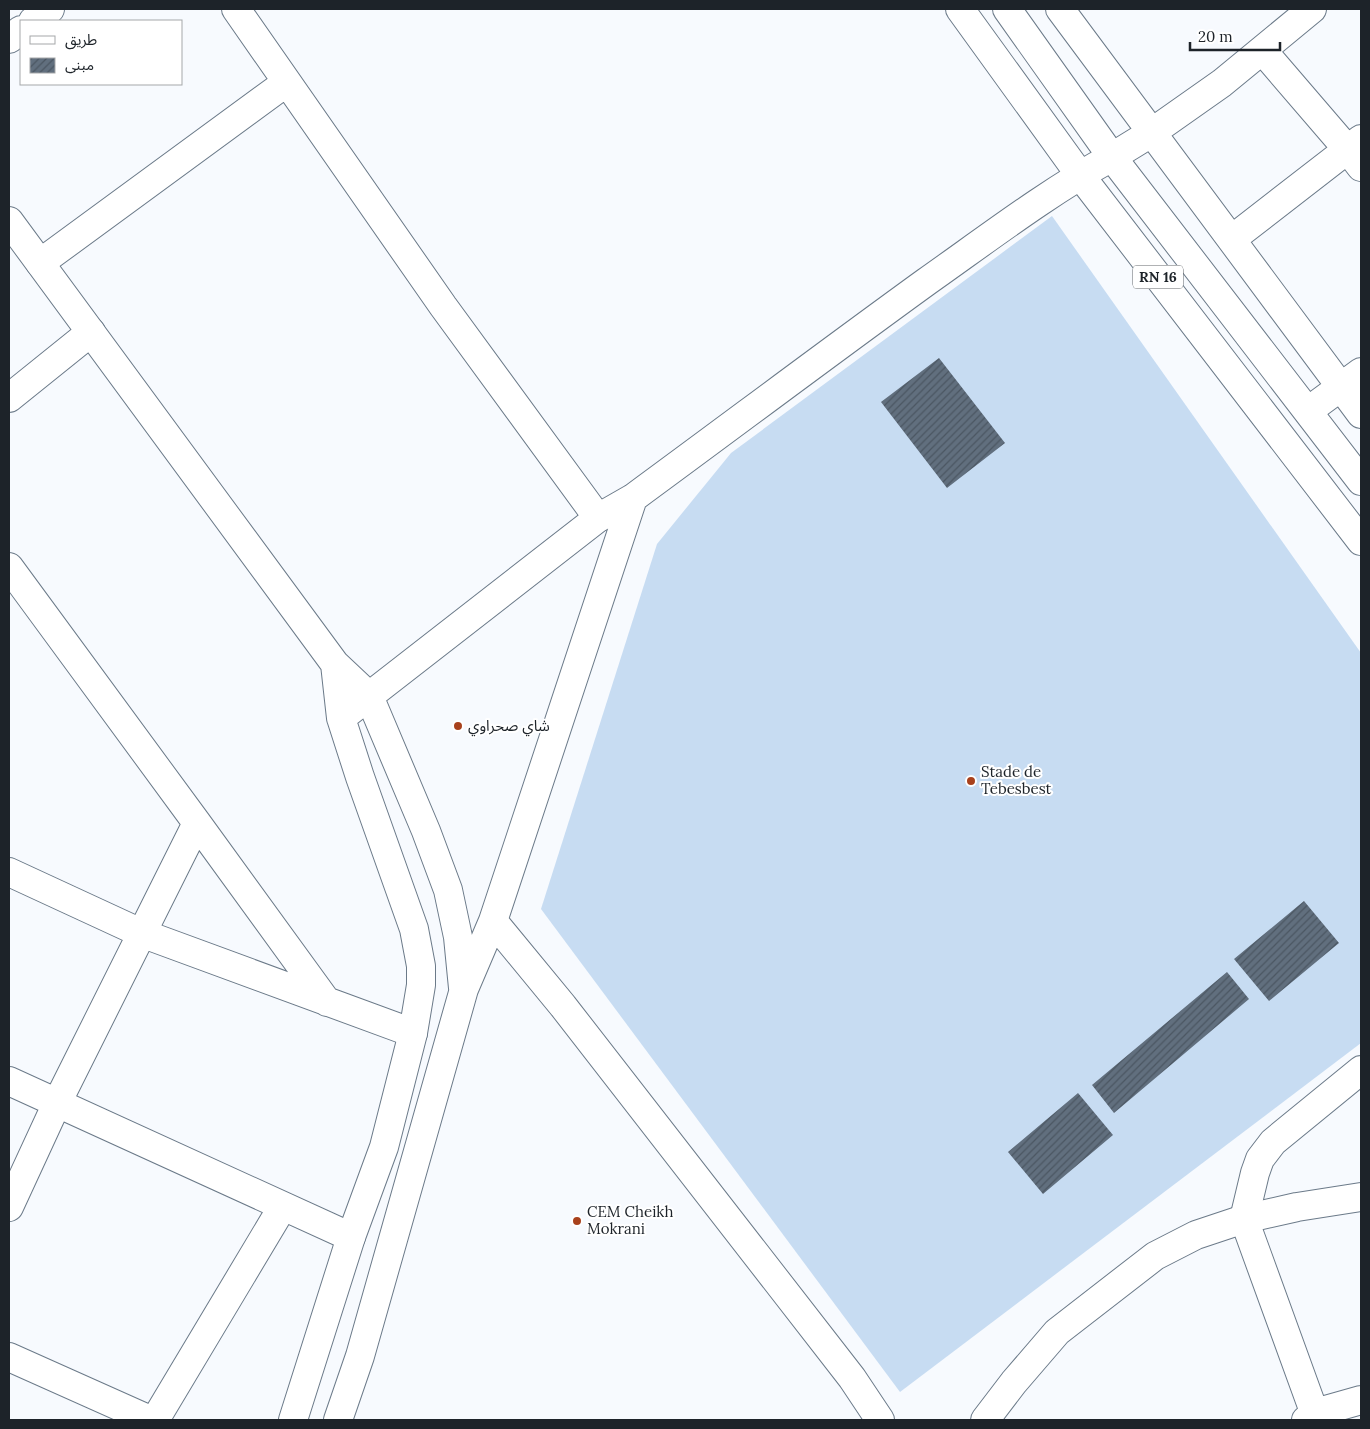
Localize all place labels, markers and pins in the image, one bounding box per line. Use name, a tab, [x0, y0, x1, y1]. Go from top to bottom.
place label: شاي صحراوي	[468, 716, 550, 737]
marker: شاي صحراوي	[452, 720, 464, 732]
place label: Stade de Tebesbest	[981, 762, 1052, 798]
marker: Stade de Tebesbest	[965, 775, 977, 787]
place label: CEM Cheikh Mokrani	[587, 1202, 673, 1238]
marker: CEM Cheikh Mokrani	[571, 1215, 583, 1227]

